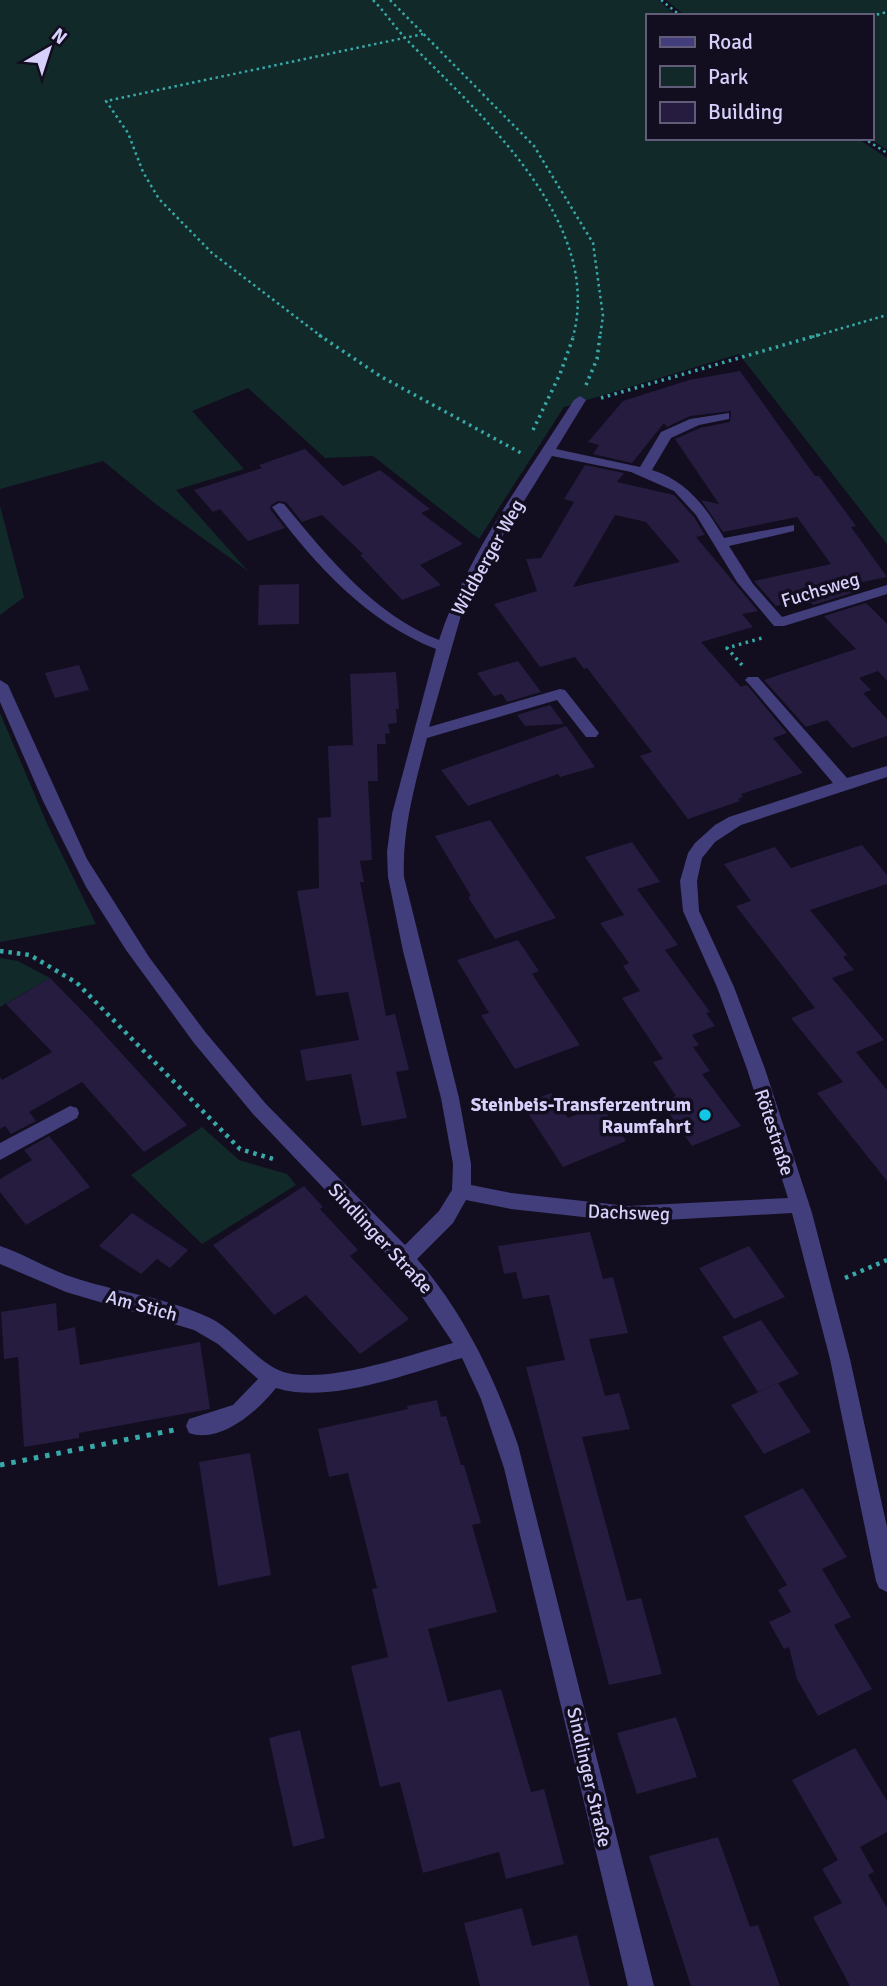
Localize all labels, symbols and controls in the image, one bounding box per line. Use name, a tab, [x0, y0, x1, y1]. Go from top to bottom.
north arrow	[14, 14, 84, 84]
legend	[646, 14, 873, 140]
text: N	[46, 23, 72, 50]
text: Road	[708, 29, 753, 55]
text: Park	[708, 64, 749, 90]
text: Building	[708, 99, 783, 125]
street label: Wildberger Weg	[446, 495, 530, 620]
street label: Fuchsweg	[778, 567, 862, 613]
street label: Rötestraße	[749, 1086, 799, 1179]
place label: Steinbeis-Transferzentrum Raumfahrt	[471, 1093, 691, 1139]
marker: Steinbeis-Transferzentrum Raumfahrt	[697, 1107, 713, 1123]
street label: Sindlinger Straße	[323, 1178, 438, 1299]
street label: Dachsweg	[587, 1200, 671, 1226]
street label: Am Stich	[103, 1285, 180, 1327]
street label: Sindlinger Straße	[561, 1705, 617, 1850]

